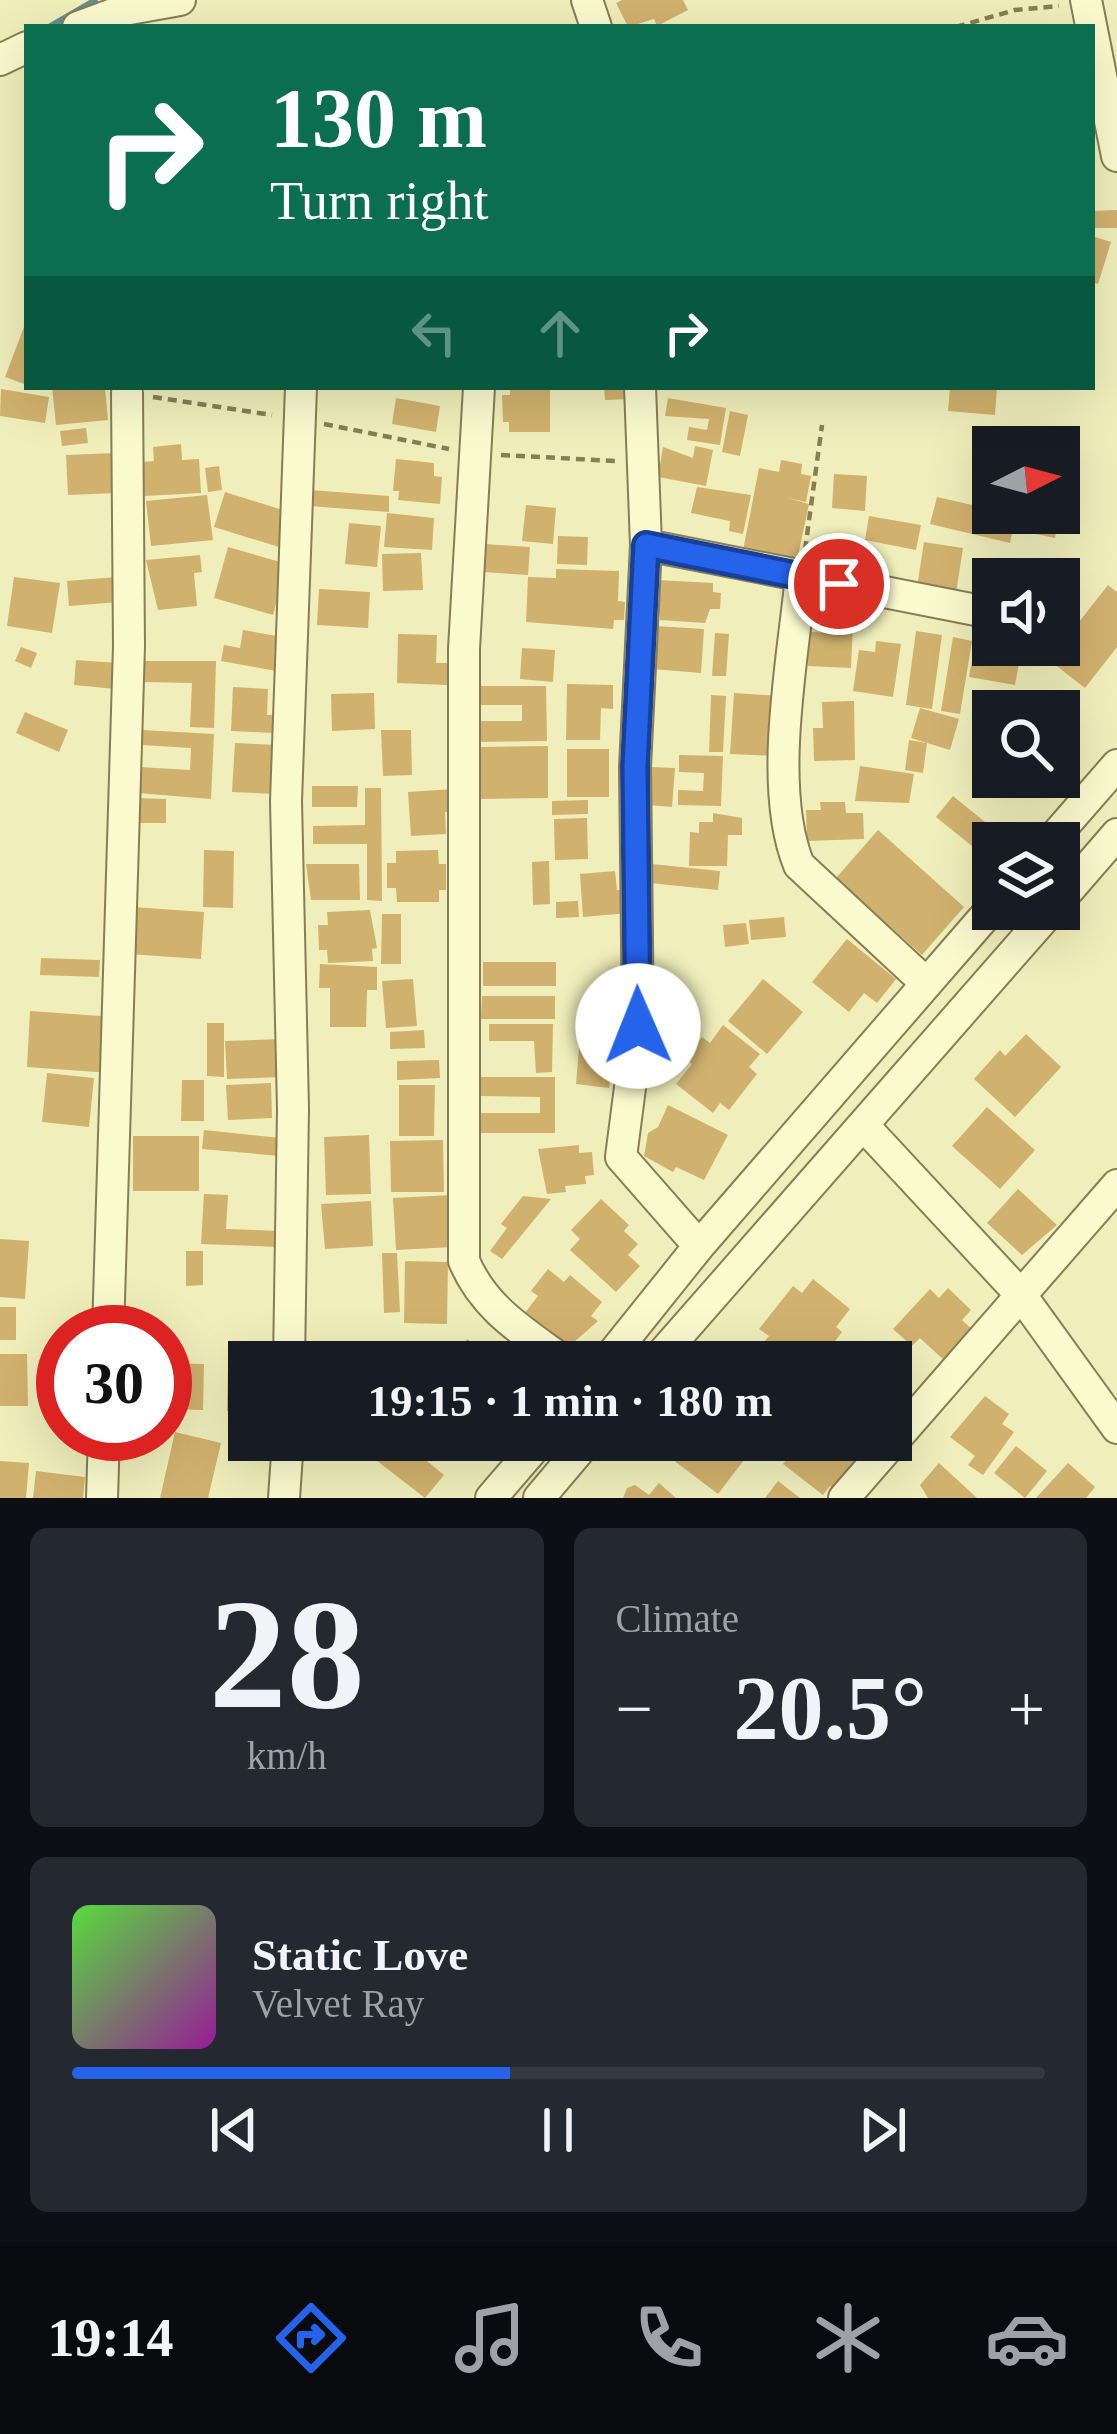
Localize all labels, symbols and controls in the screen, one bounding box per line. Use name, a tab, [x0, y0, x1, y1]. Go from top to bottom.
icon: right	[72, 72, 228, 228]
text: 130 m	[270, 72, 487, 165]
text: Turn right	[270, 171, 489, 231]
icon: left	[401, 300, 467, 366]
icon: ahead	[527, 300, 593, 366]
icon: right	[653, 300, 719, 366]
north arrow	[972, 426, 1080, 534]
map controls	[972, 426, 1080, 930]
pin	[788, 533, 890, 635]
icon: arrive	[806, 551, 872, 617]
button: sound	[972, 558, 1080, 666]
button: search	[972, 690, 1080, 798]
button: layers	[972, 822, 1080, 930]
position arrow	[575, 963, 701, 1089]
speed limit sign: 30	[36, 1305, 192, 1461]
text: 19:15 · 1 min · 180 m	[368, 1376, 773, 1426]
text: 28	[209, 1568, 365, 1741]
text: Climate	[616, 1597, 739, 1640]
text: 20.5°	[734, 1659, 927, 1758]
text: −	[616, 1672, 653, 1745]
text: +	[1008, 1672, 1045, 1745]
text: km/h	[247, 1734, 327, 1777]
text: Static Love	[252, 1930, 468, 1980]
text: Velvet Ray	[252, 1982, 424, 2025]
icon: previous	[201, 2097, 267, 2163]
icon: pause	[525, 2097, 591, 2163]
icon: next	[850, 2097, 916, 2163]
icon: directions	[269, 2296, 353, 2380]
icon: music	[448, 2296, 532, 2380]
icon: phone	[627, 2296, 711, 2380]
icon: climate	[806, 2296, 890, 2380]
icon: car	[985, 2296, 1069, 2380]
text: 19:14	[48, 2308, 174, 2368]

